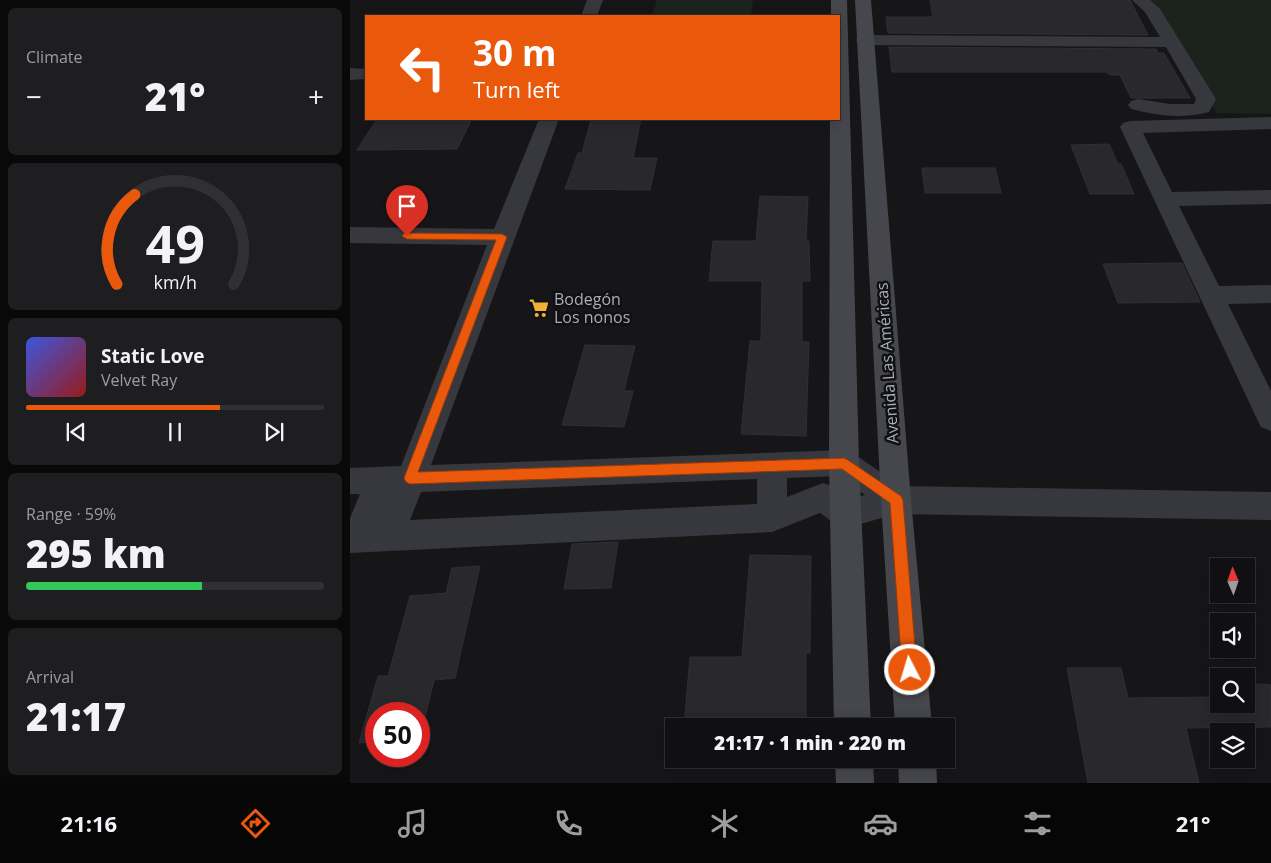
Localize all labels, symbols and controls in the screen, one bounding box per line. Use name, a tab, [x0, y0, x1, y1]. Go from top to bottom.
text: 30 m	[473, 29, 556, 76]
icon: left	[390, 35, 455, 100]
text: Climate	[26, 46, 83, 68]
text: 21°	[145, 70, 205, 122]
text: Turn left	[473, 74, 560, 104]
text: −	[26, 77, 42, 115]
text: +	[308, 77, 324, 115]
pin	[386, 185, 428, 236]
icon: arrive	[393, 192, 421, 220]
text: 49	[145, 207, 205, 278]
text: km/h	[153, 270, 197, 294]
street label: Avenida Las Américas	[870, 282, 904, 444]
place label: Bodegón Los nonos	[554, 288, 630, 328]
supermarket icon: Bodegón Los nonos	[528, 297, 550, 319]
text: Static Love	[101, 343, 204, 369]
text: Velvet Ray	[101, 369, 177, 391]
icon: previous	[62, 418, 90, 446]
icon: pause	[161, 418, 189, 446]
icon: next	[260, 418, 288, 446]
text: Range · 59%	[26, 503, 116, 525]
text: 295 km	[26, 527, 166, 579]
north arrow	[1210, 558, 1255, 602]
map controls	[1210, 558, 1255, 768]
button: sound	[1210, 613, 1255, 658]
position arrow	[883, 643, 935, 695]
text: Arrival	[26, 666, 74, 688]
button: search	[1210, 668, 1255, 713]
text: 21:17	[26, 690, 126, 742]
speed limit sign: 50	[365, 702, 430, 767]
button: layers	[1210, 723, 1255, 768]
text: 21:17 · 1 min · 220 m	[714, 730, 906, 756]
icon: directions	[238, 806, 273, 841]
icon: music	[395, 806, 430, 841]
icon: phone	[551, 806, 586, 841]
icon: climate	[707, 806, 742, 841]
icon: car	[863, 806, 898, 841]
icon: filters	[1020, 806, 1055, 841]
text: 21:16	[61, 808, 117, 838]
text: 21°	[1176, 808, 1210, 838]

